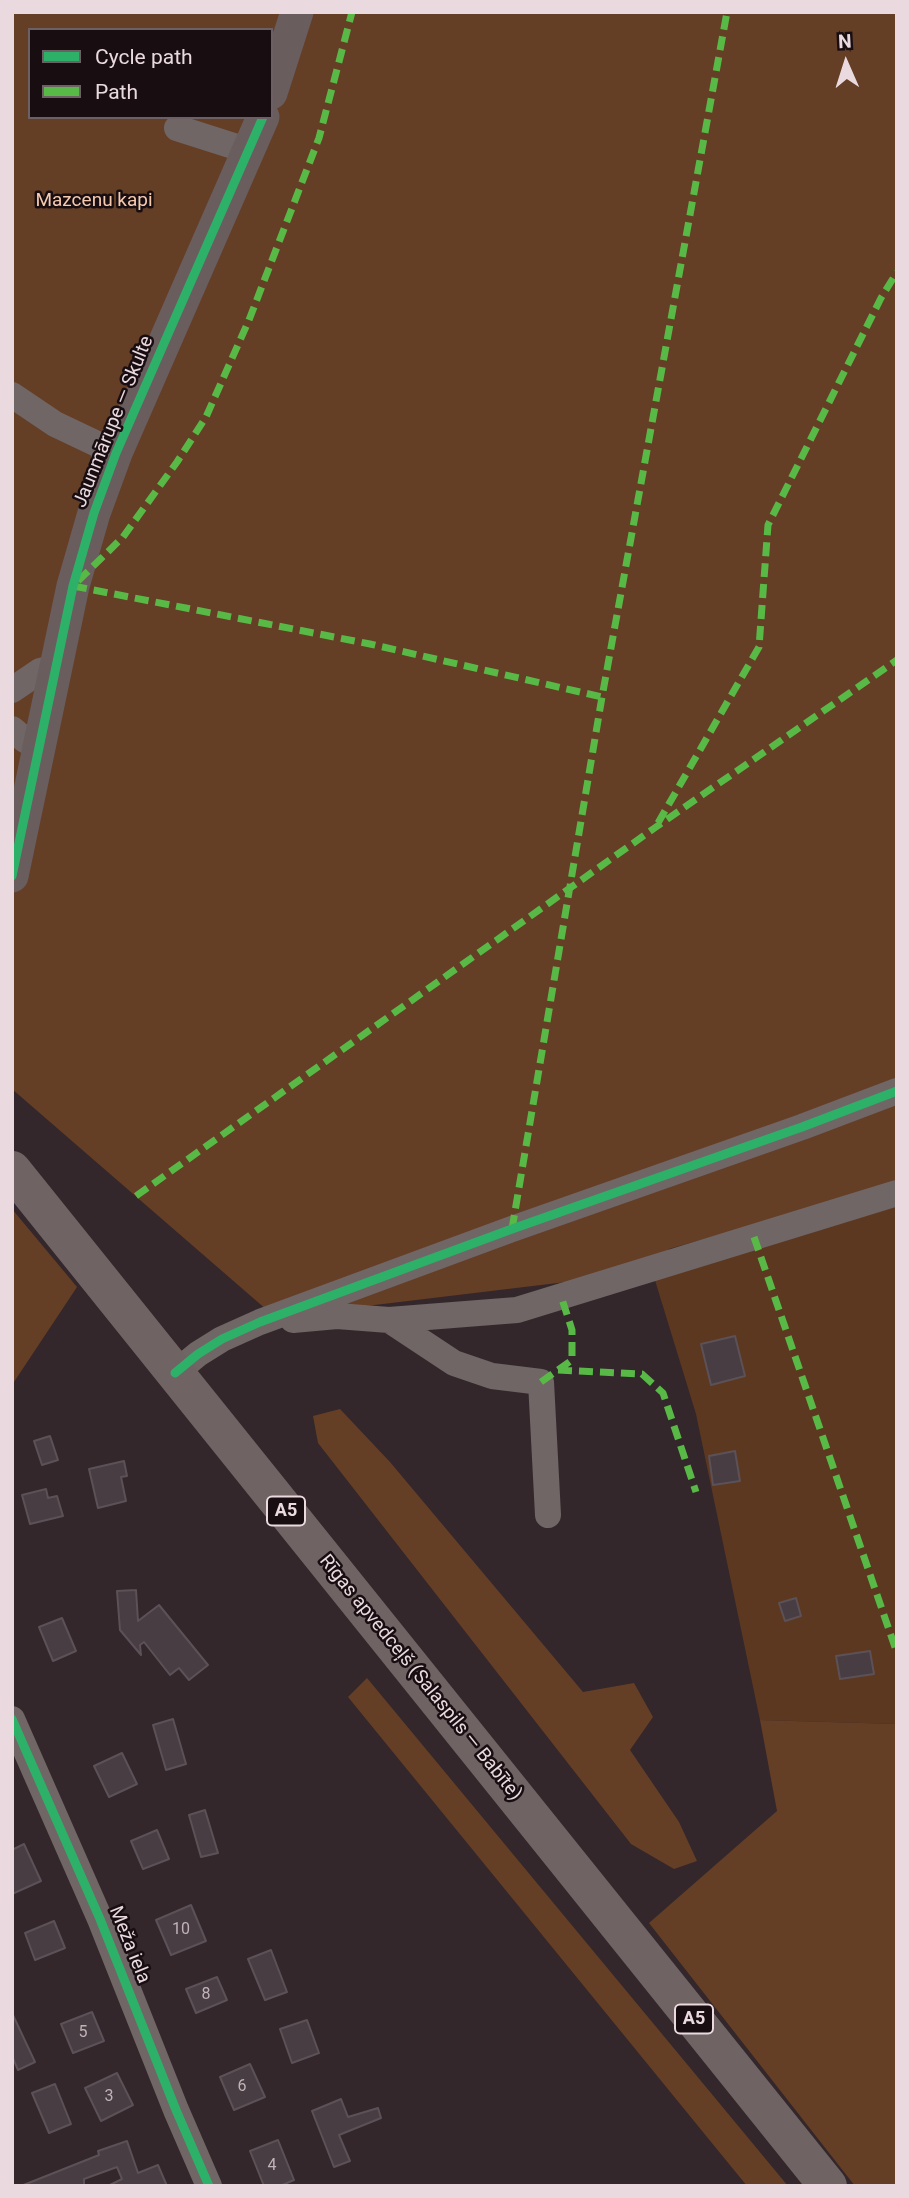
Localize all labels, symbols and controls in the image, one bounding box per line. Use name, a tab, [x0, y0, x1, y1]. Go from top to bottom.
legend	[28, 28, 273, 119]
north arrow	[811, 28, 881, 98]
text: N	[838, 30, 852, 53]
text: Cycle path	[95, 45, 193, 69]
text: Path	[95, 80, 138, 104]
park label: Mazcenu kapi	[35, 190, 153, 212]
street label: Jaunmārupe — Skulte	[69, 333, 159, 511]
road number: A5	[267, 1496, 305, 1526]
street label: Rīgas apvedceļš (Salaspils — Babīte)	[314, 1551, 526, 1805]
street label: Meža iela	[103, 1903, 155, 1987]
house number: 10	[172, 1920, 190, 1940]
house number: 8	[202, 1985, 210, 2005]
road number: A5	[675, 2005, 713, 2034]
house number: 5	[79, 2023, 87, 2043]
house number: 6	[238, 2077, 246, 2097]
house number: 3	[105, 2087, 113, 2107]
house number: 4	[268, 2156, 276, 2176]

